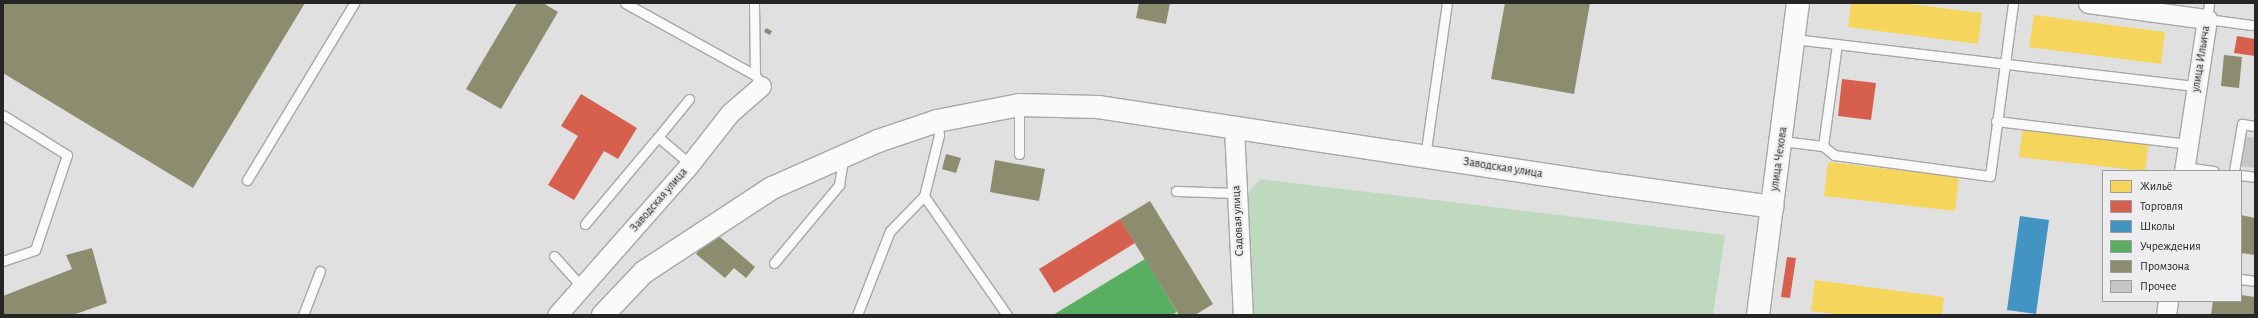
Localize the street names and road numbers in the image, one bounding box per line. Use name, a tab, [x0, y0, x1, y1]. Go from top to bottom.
street label: улица Ильича	[2189, 25, 2213, 93]
street label: улица Чехова	[1767, 126, 1791, 192]
street label: Заводская улица	[1462, 155, 1544, 181]
street label: Заводская улица	[627, 165, 691, 235]
street label: Садовая улица	[1229, 185, 1247, 257]

